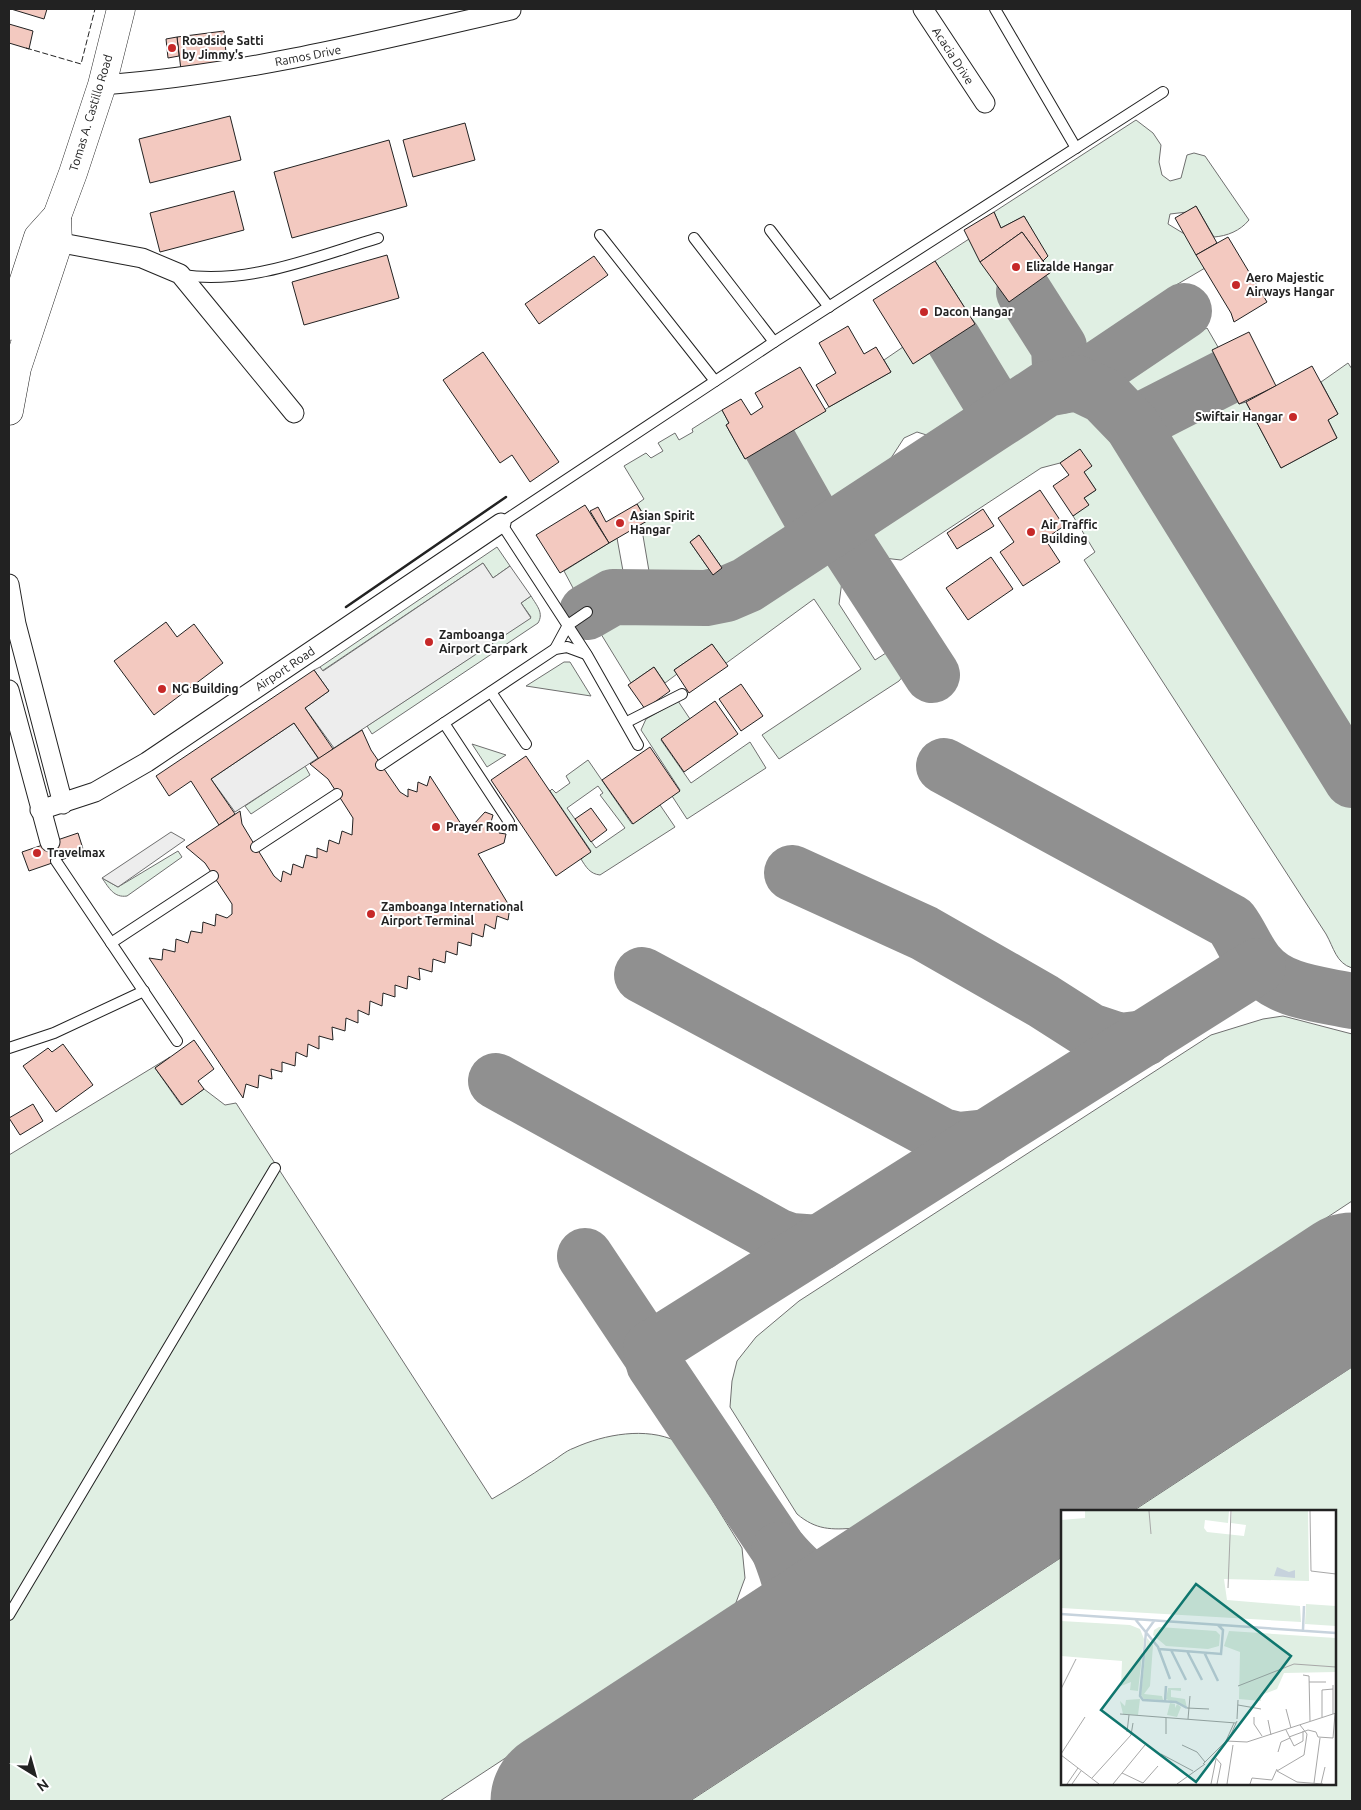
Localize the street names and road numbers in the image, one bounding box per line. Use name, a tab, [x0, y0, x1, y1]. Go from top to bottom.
street label: Acacia Drive	[930, 25, 977, 87]
street label: Ramos Drive	[274, 43, 342, 68]
street label: Tomas A. Castillo Road	[67, 53, 115, 173]
street label: Airport Road	[252, 644, 317, 693]

